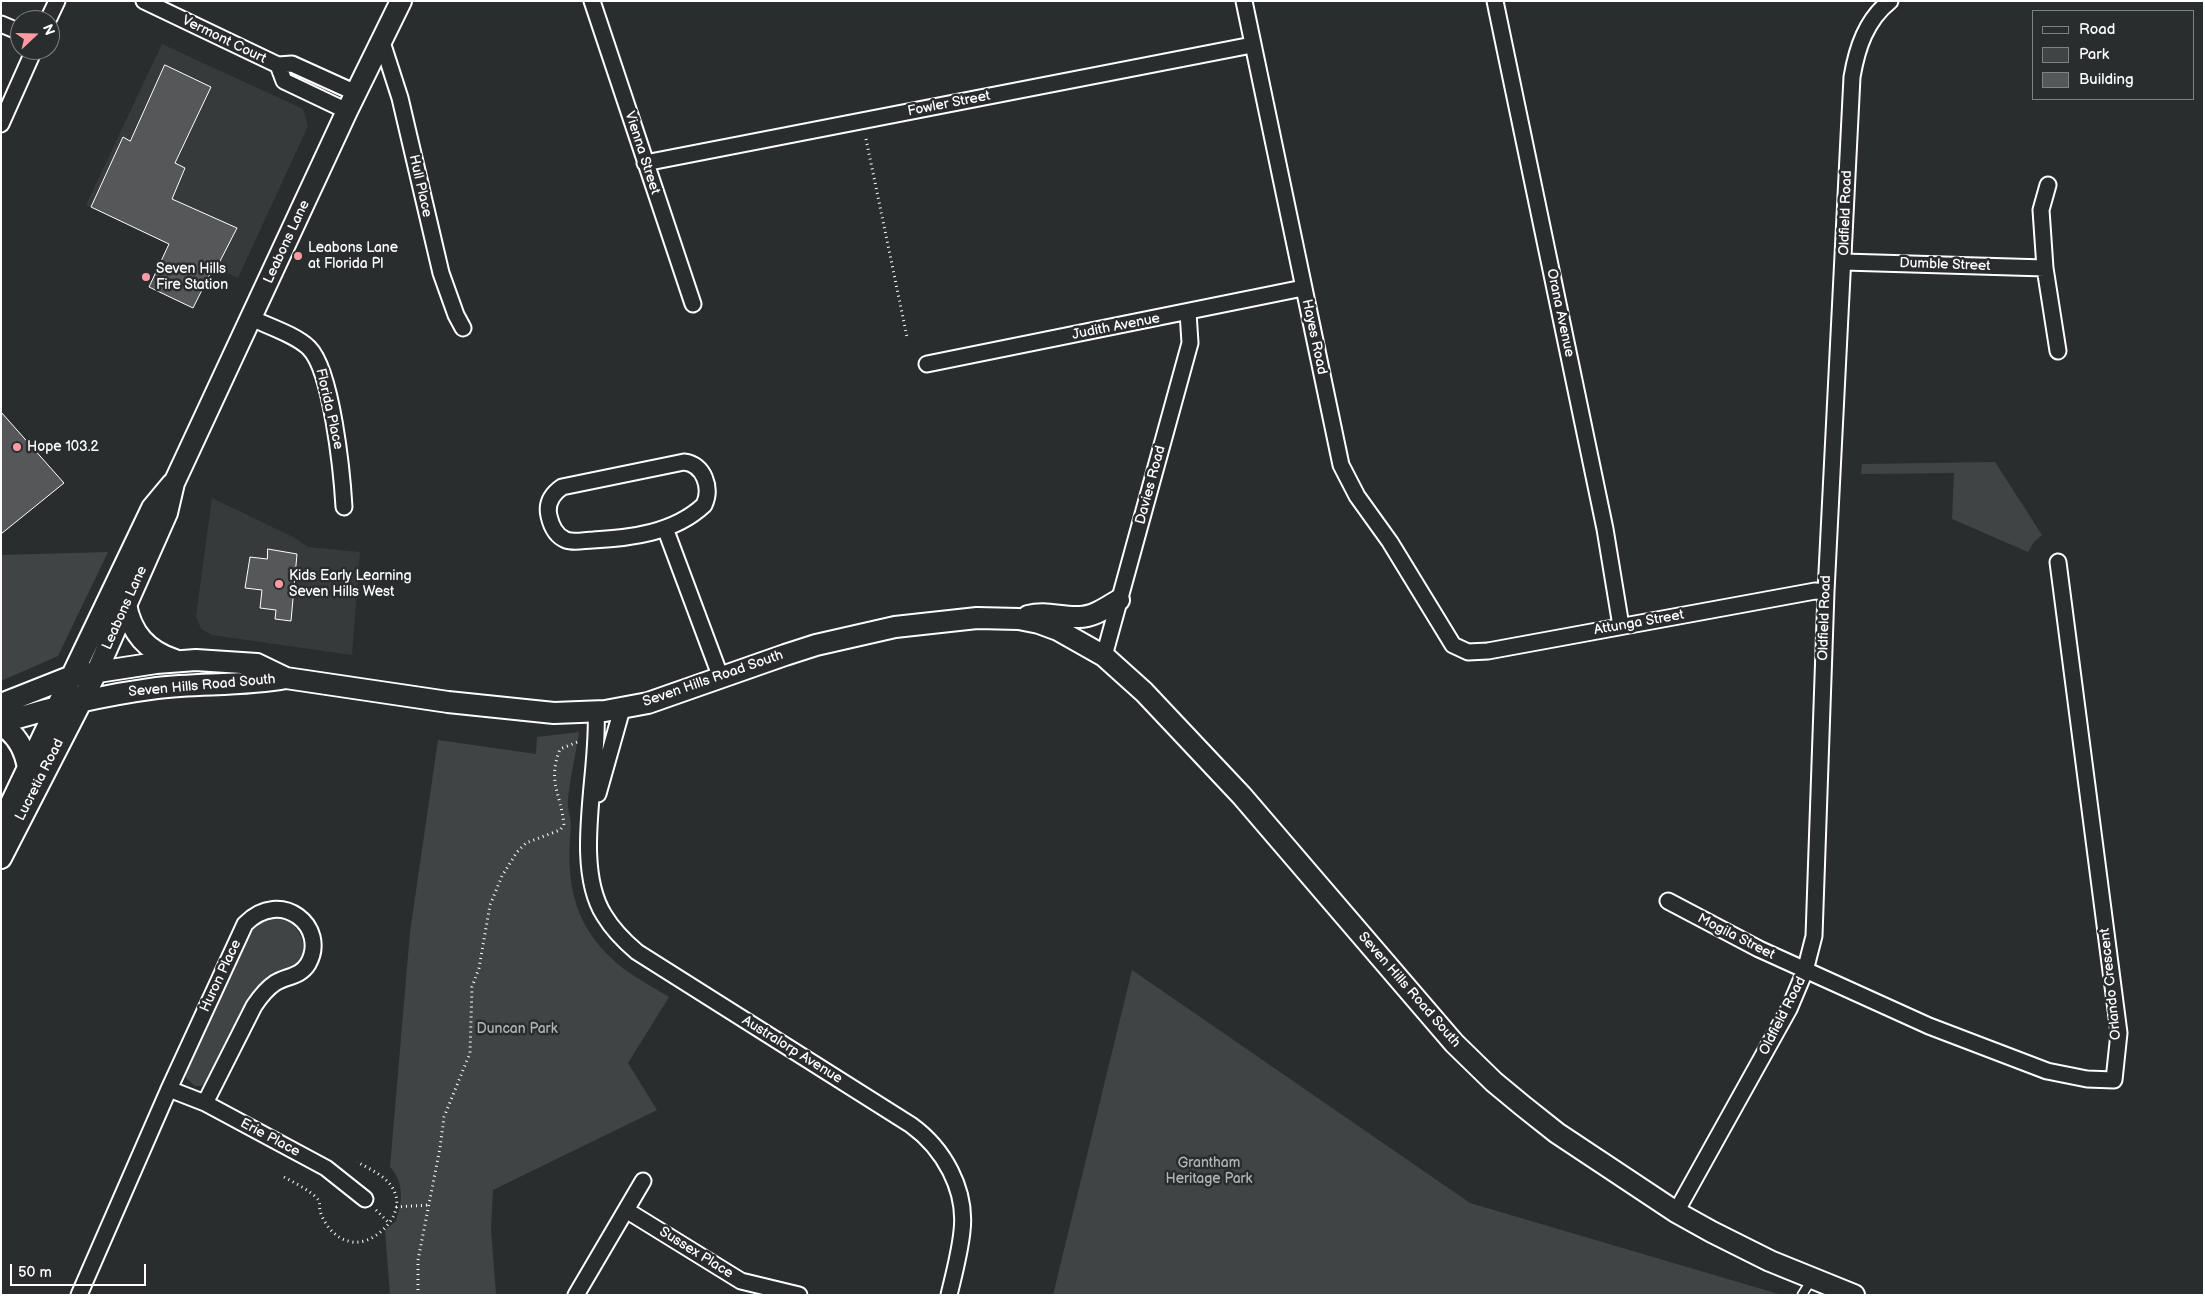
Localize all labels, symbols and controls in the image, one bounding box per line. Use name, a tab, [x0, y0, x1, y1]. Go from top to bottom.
north arrow	[10, 10, 60, 60]
legend	[2032, 10, 2195, 100]
street label: Vermont Court	[179, 12, 269, 68]
text: Road	[2079, 20, 2115, 39]
text: N	[39, 22, 58, 38]
text: Park	[2079, 45, 2109, 64]
text: Building	[2079, 70, 2134, 89]
street label: Fowler Street	[906, 88, 992, 120]
street label: Vienna Street	[621, 109, 663, 197]
street label: Hull Place	[405, 153, 435, 219]
street label: Oldfield Road	[1836, 170, 1856, 256]
street label: Leabons Lane	[260, 198, 314, 286]
place label: Leabons Lane at Florida Pl	[308, 240, 398, 272]
marker: Leabons Lane at Florida Pl	[292, 250, 304, 262]
street label: Dumble Street	[1899, 255, 1991, 275]
place label: Seven Hills Fire Station	[156, 261, 228, 294]
street label: Orana Avenue	[1542, 267, 1578, 359]
marker: Seven Hills Fire Station	[140, 271, 152, 283]
street label: Hayes Road	[1298, 298, 1330, 376]
street label: Judith Avenue	[1071, 310, 1161, 344]
street label: Florida Place	[311, 367, 347, 451]
place label: Hope 103.2	[27, 439, 99, 455]
marker: Hope 103.2	[11, 441, 23, 453]
street label: Davies Road	[1132, 444, 1170, 526]
street label: Leabons Lane	[99, 563, 151, 653]
place label: Kids Early Learning Seven Hills West	[289, 568, 412, 600]
street label: Oldfield Road	[1815, 575, 1835, 661]
marker: Kids Early Learning Seven Hills West	[273, 578, 285, 590]
street label: Attunga Street	[1593, 607, 1685, 639]
street label: Seven Hills Road South	[641, 647, 785, 711]
street label: Seven Hills Road South	[128, 671, 276, 701]
street label: Lucretia Road	[12, 736, 68, 824]
street label: Mogila Street	[1695, 910, 1777, 964]
street label: Orlando Crescent	[2097, 927, 2125, 1041]
street label: Seven Hills Road South	[1354, 929, 1464, 1051]
street label: Huron Place	[197, 937, 245, 1015]
street label: Oldfield Road	[1756, 974, 1810, 1058]
street label: Australorp Avenue	[739, 1012, 845, 1088]
park label: Duncan Park	[476, 1021, 558, 1037]
street label: Erie Place	[237, 1115, 303, 1161]
park label: Grantham Heritage Park	[1166, 1155, 1252, 1188]
street label: Sussex Place	[656, 1224, 736, 1282]
scale bar	[12, 1254, 149, 1286]
text: 50 m	[18, 1263, 52, 1282]

